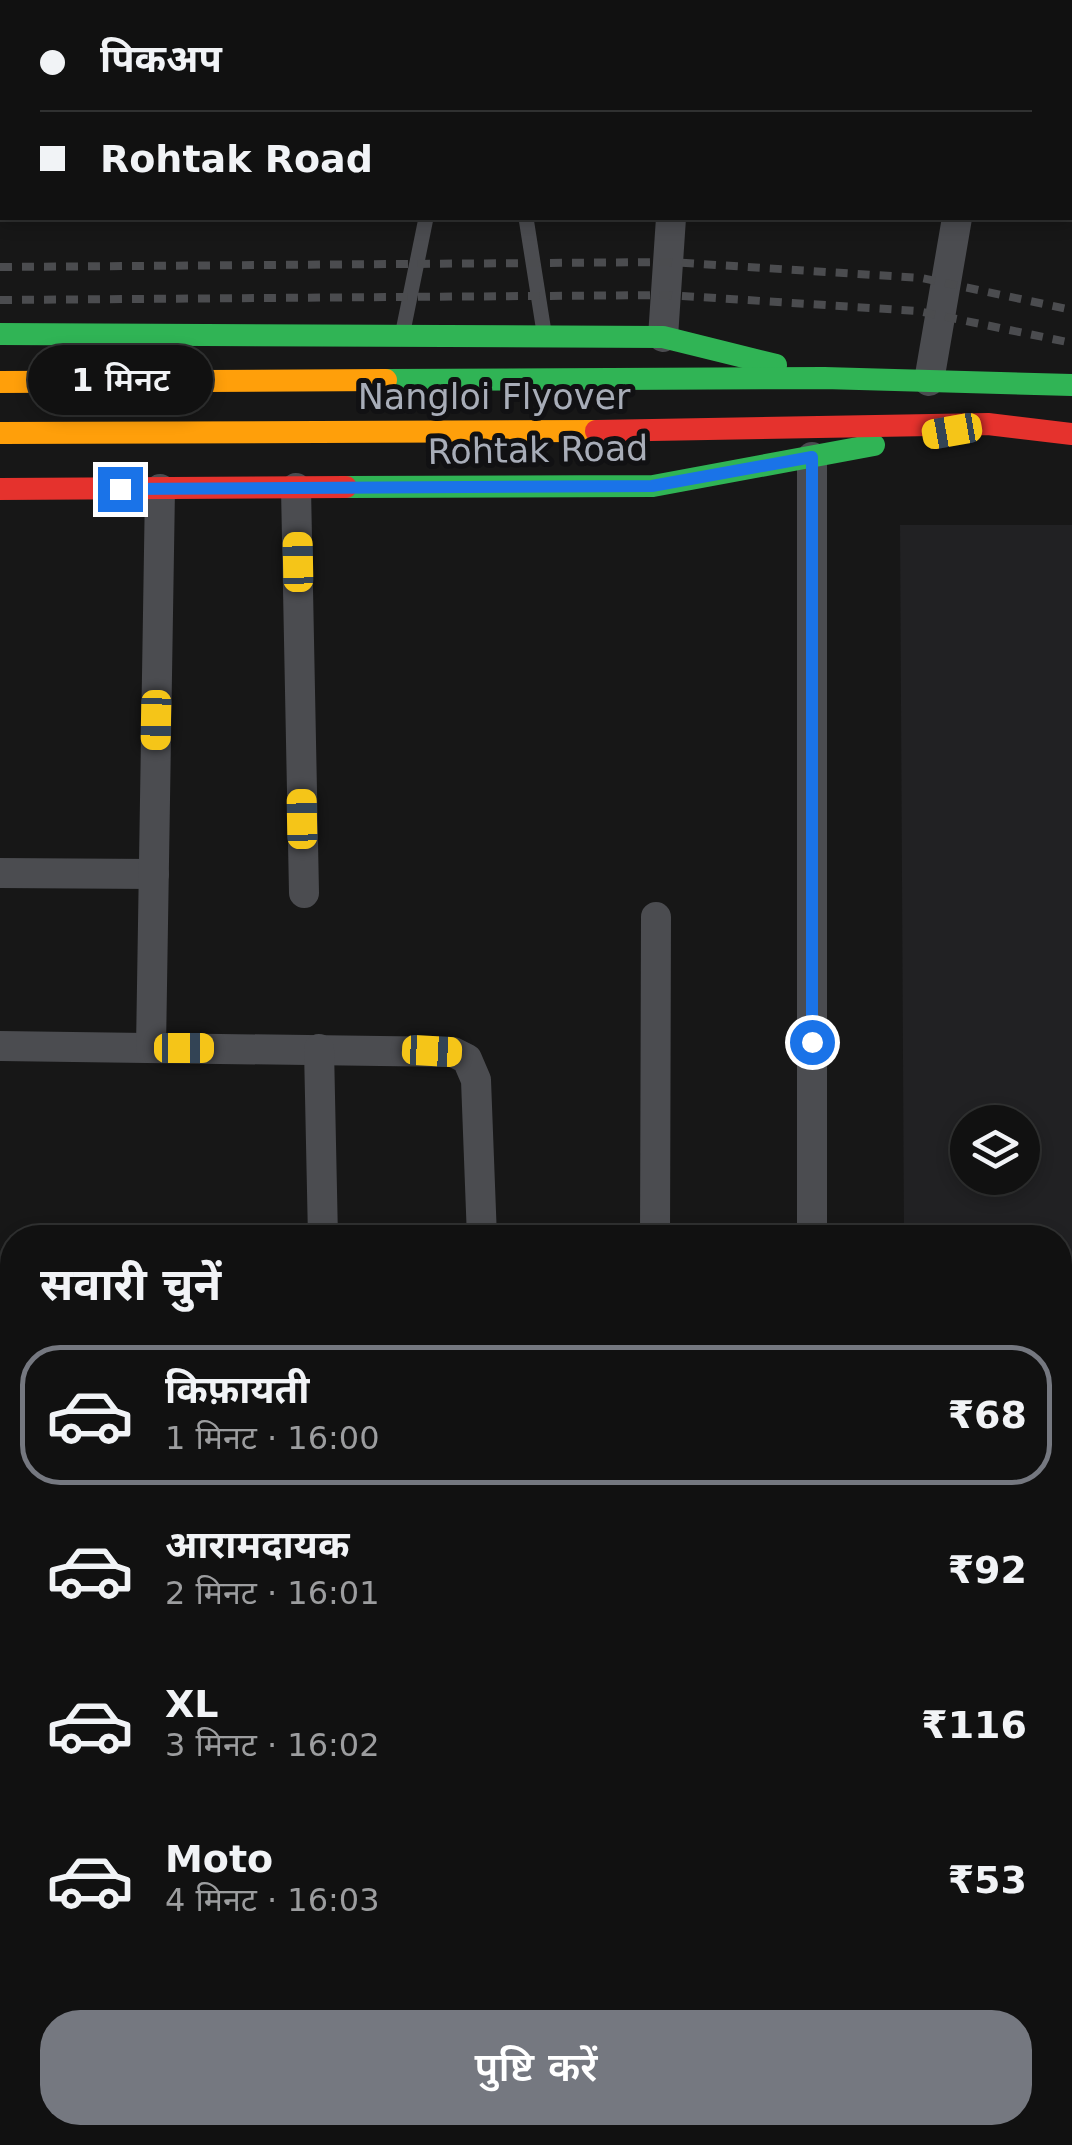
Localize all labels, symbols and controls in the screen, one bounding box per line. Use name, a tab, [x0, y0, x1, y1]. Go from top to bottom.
text: पिकअप	[100, 37, 222, 81]
text: Rohtak Road	[100, 137, 373, 181]
callout: 1 मिनट	[28, 344, 212, 414]
text: 1 मिनट	[71, 361, 170, 399]
street label: Nangloi Flyover	[358, 377, 631, 417]
car	[920, 411, 984, 451]
street label: Rohtak Road	[427, 428, 649, 472]
route end	[98, 467, 143, 512]
car	[282, 532, 314, 592]
car	[140, 690, 172, 750]
car	[286, 789, 318, 849]
route start	[790, 1020, 835, 1065]
car	[154, 1033, 214, 1063]
car	[401, 1034, 463, 1068]
map controls	[950, 1105, 1040, 1195]
button: layers	[950, 1105, 1040, 1195]
text: सवारी चुनें	[40, 1258, 221, 1311]
text: किफ़ायती	[165, 1368, 309, 1412]
icon: car	[45, 1370, 135, 1460]
text: ₹68	[948, 1393, 1027, 1437]
text: 1 मिनट · 16:00	[165, 1419, 380, 1457]
text: आरामदायक	[165, 1523, 349, 1567]
icon: car	[45, 1525, 135, 1615]
text: ₹92	[948, 1548, 1027, 1592]
text: 2 मिनट · 16:01	[165, 1574, 380, 1612]
icon: car	[45, 1680, 135, 1770]
text: XL	[165, 1682, 219, 1726]
text: ₹116	[921, 1703, 1027, 1747]
text: 3 मिनट · 16:02	[165, 1726, 380, 1764]
icon: car	[45, 1835, 135, 1925]
text: Moto	[165, 1837, 273, 1881]
text: ₹53	[948, 1858, 1027, 1902]
text: 4 मिनट · 16:03	[165, 1881, 380, 1919]
button: पुष्टि करें	[40, 2010, 1032, 2125]

